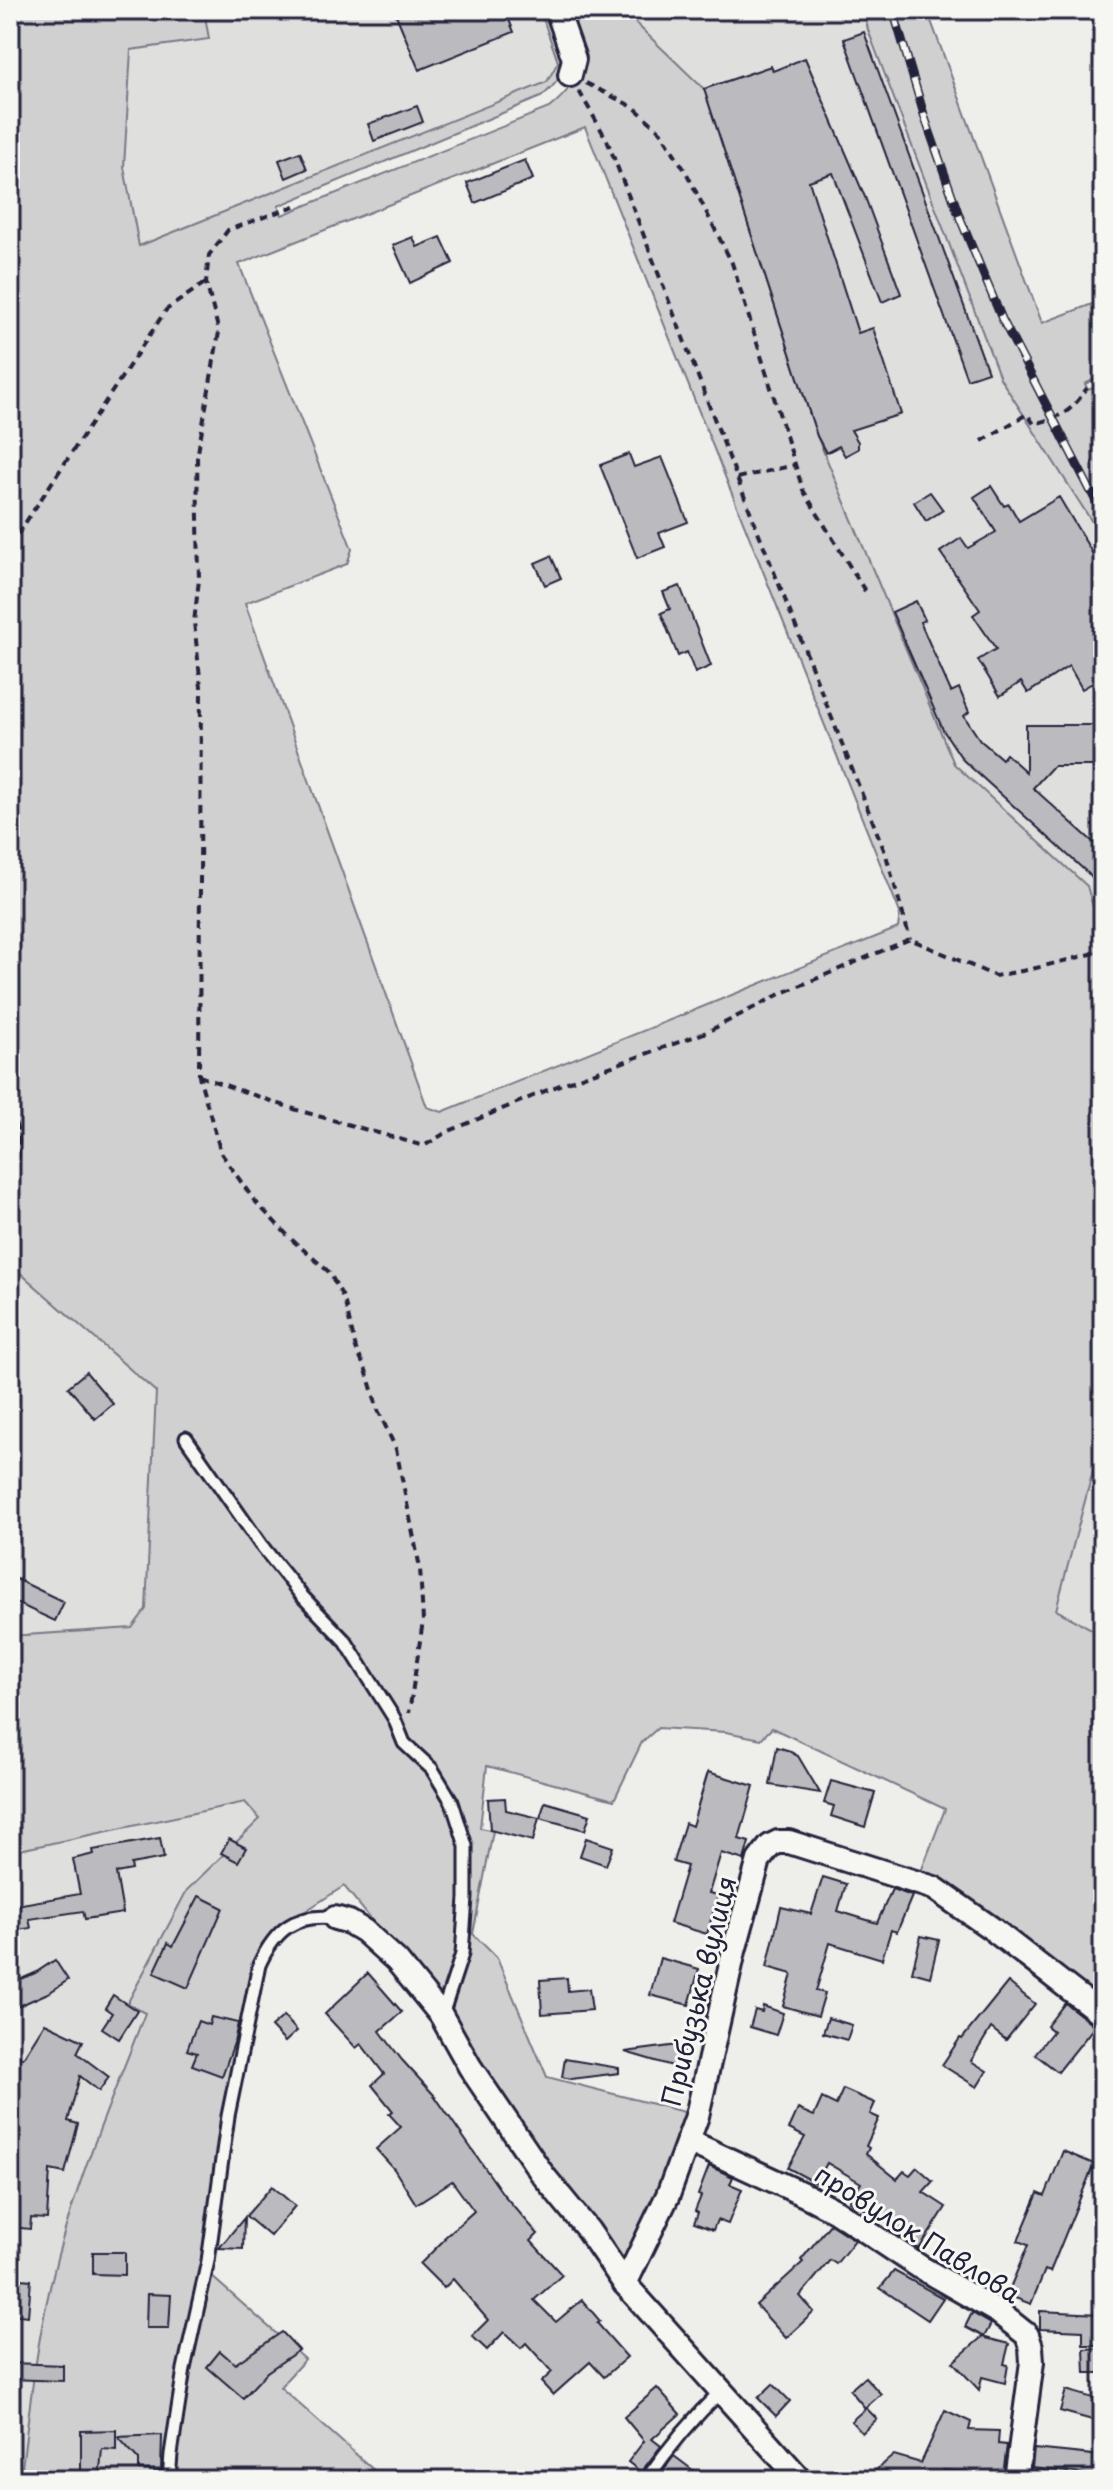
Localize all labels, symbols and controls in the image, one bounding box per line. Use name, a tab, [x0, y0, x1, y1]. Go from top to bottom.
street label: Прибузька вулиця	[651, 1872, 745, 2110]
street label: провулок Павлова	[807, 2154, 1029, 2313]

